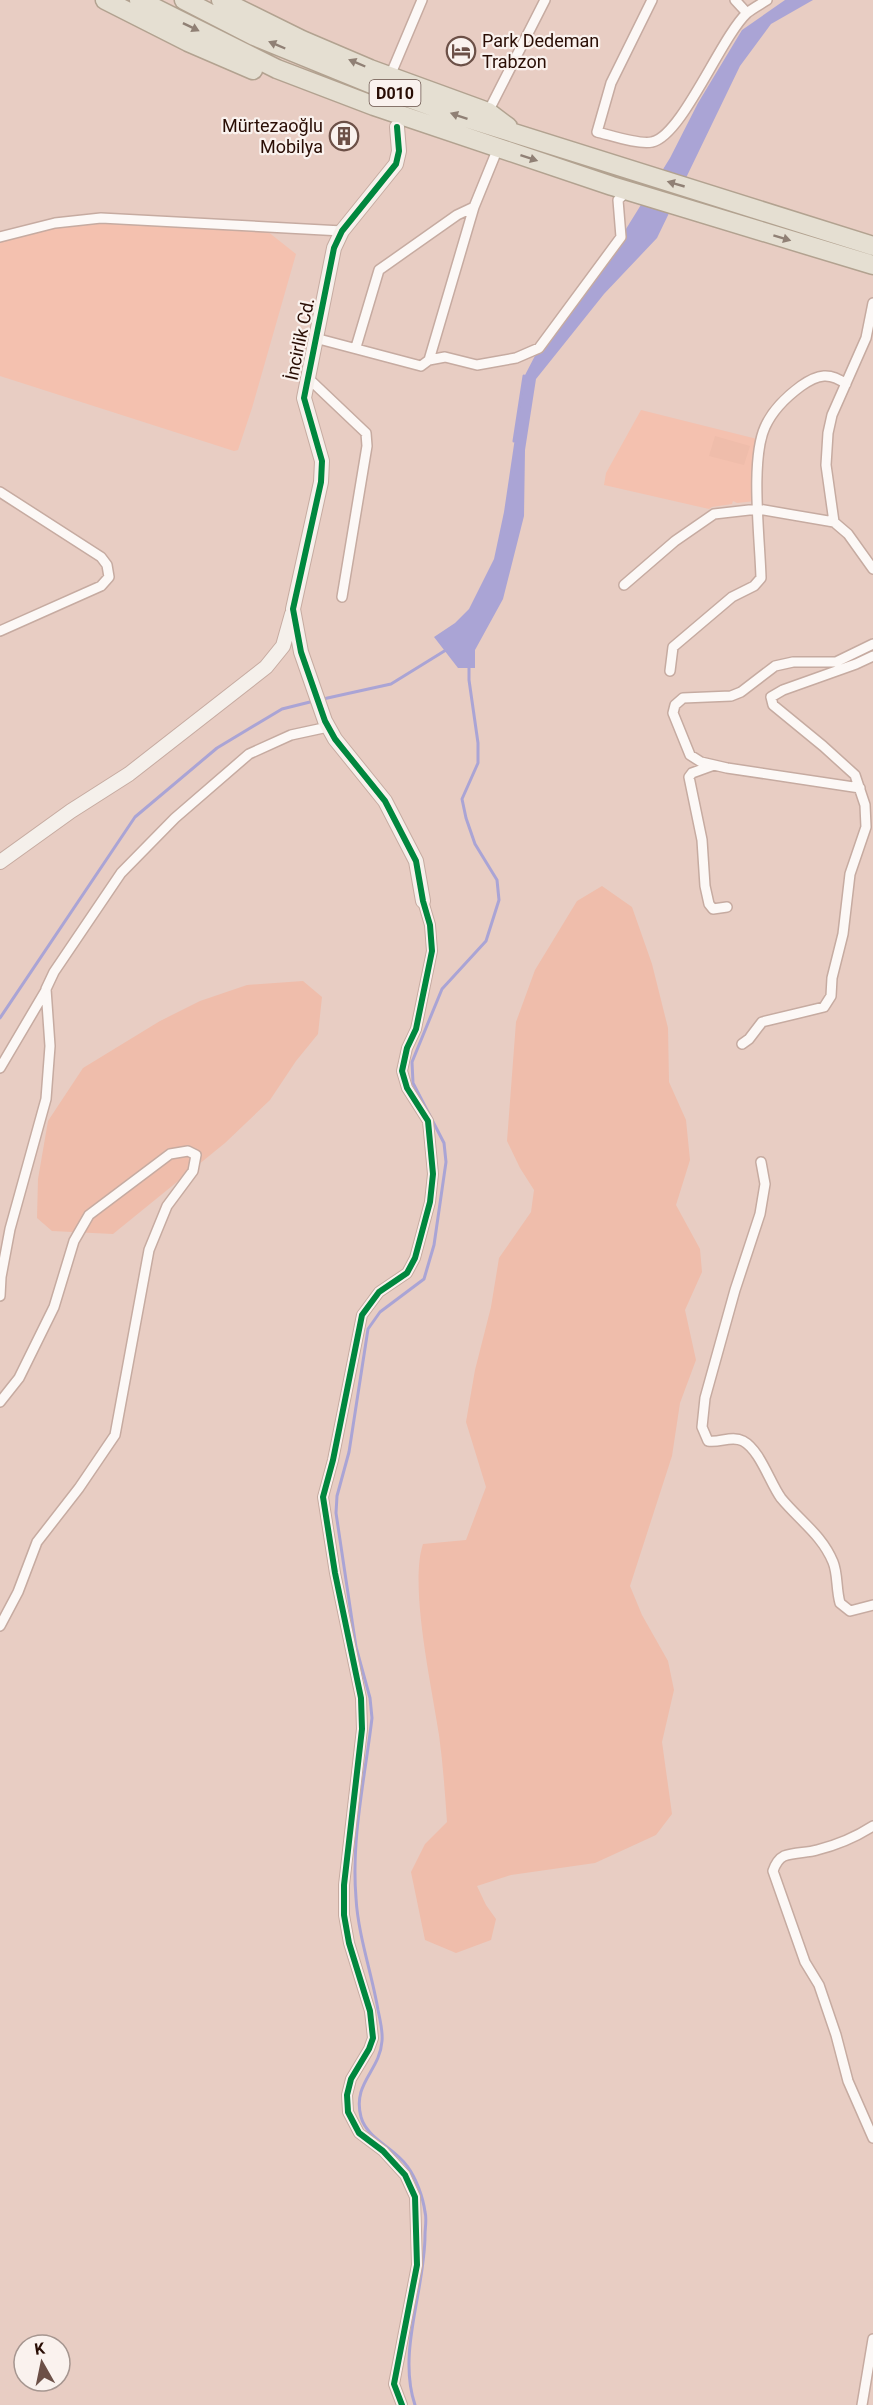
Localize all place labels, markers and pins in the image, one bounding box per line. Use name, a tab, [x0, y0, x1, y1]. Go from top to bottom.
place label: Park Dedeman Trabzon	[482, 30, 599, 72]
hotel icon: Park Dedeman Trabzon	[445, 35, 477, 67]
place label: Mürtezaoğlu Mobilya	[222, 115, 323, 157]
building icon: Mürtezaoğlu Mobilya	[328, 120, 360, 152]

